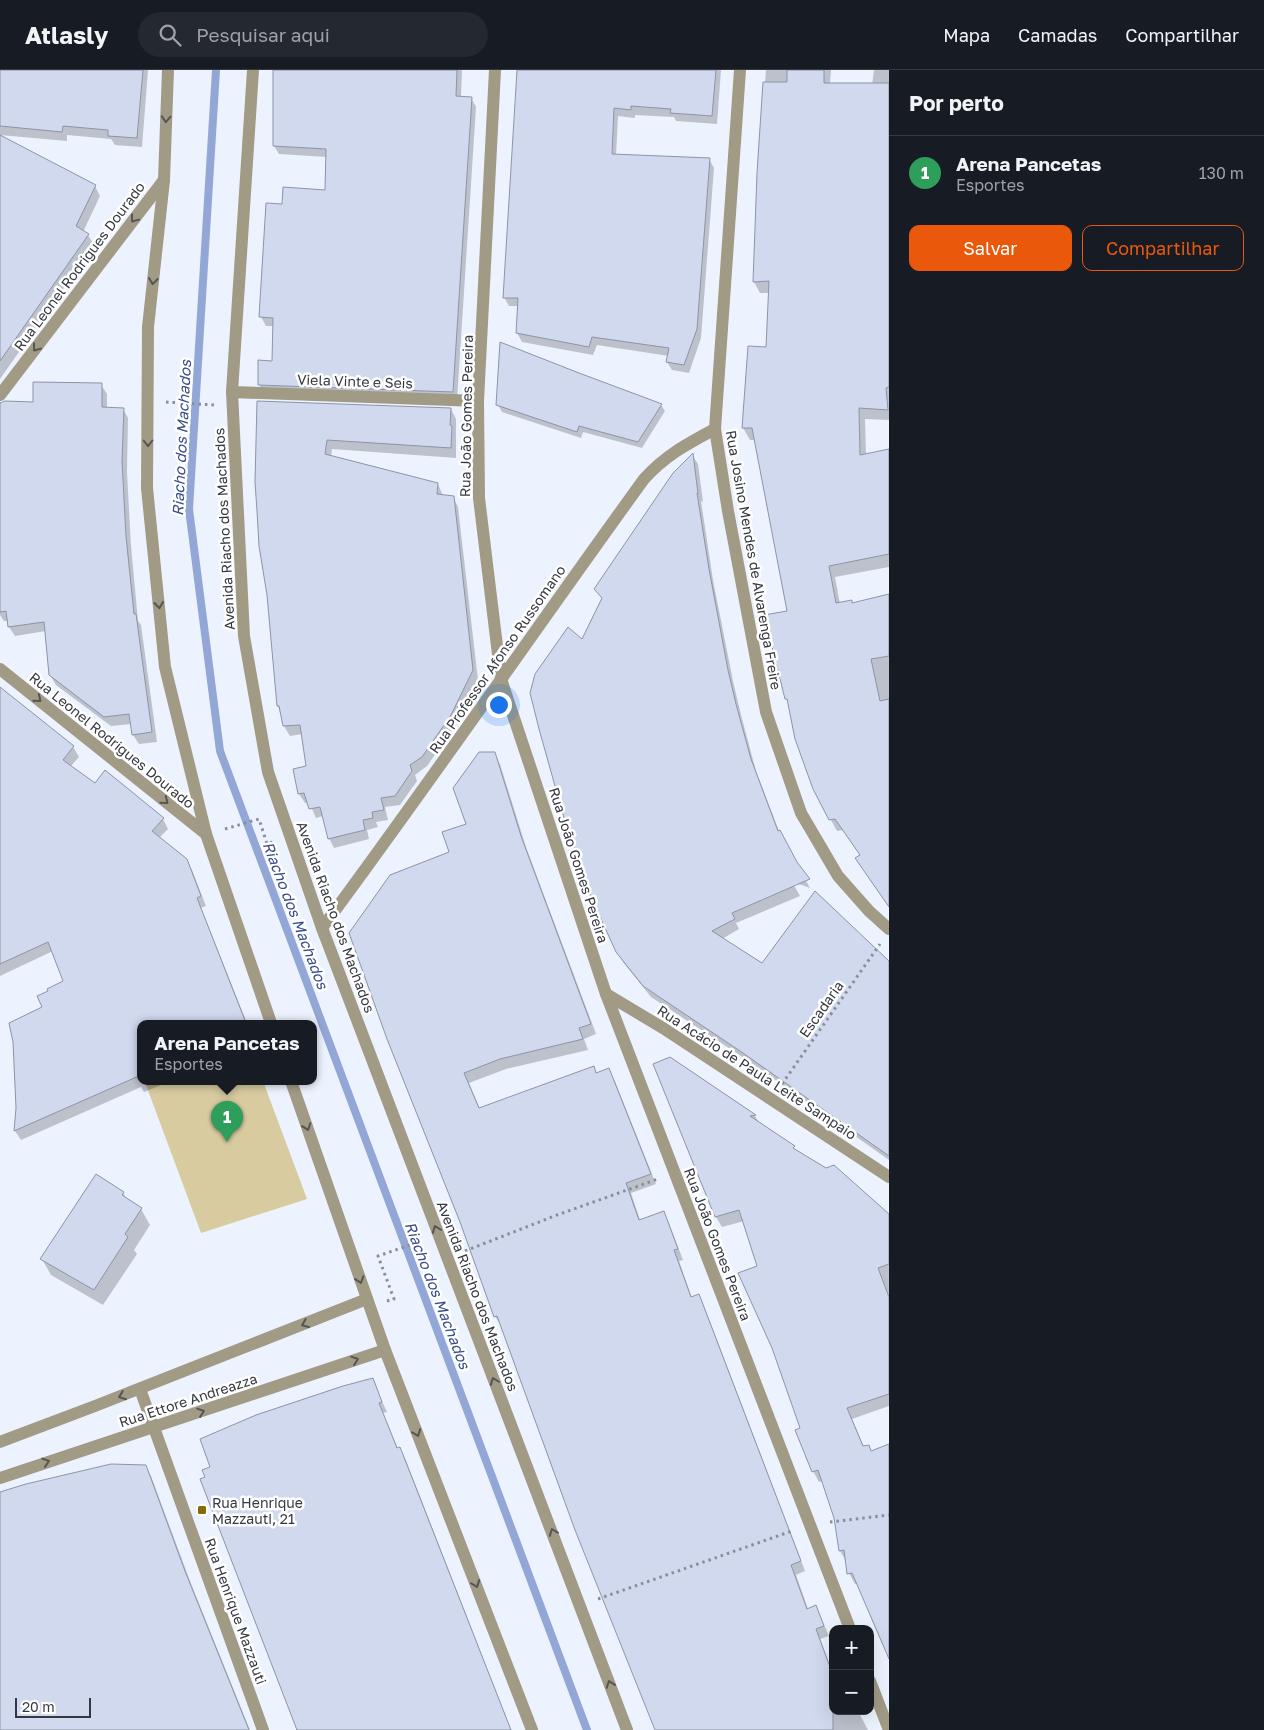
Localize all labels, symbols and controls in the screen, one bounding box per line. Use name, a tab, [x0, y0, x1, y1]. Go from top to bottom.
search box	[138, 12, 488, 57]
text: Atlasly	[25, 20, 108, 49]
icon: search	[156, 21, 184, 49]
text: Pesquisar aqui	[196, 23, 330, 46]
text: Mapa	[943, 24, 990, 46]
text: Camadas	[1018, 24, 1097, 46]
text: Compartilhar	[1125, 24, 1239, 46]
text: Por perto	[909, 90, 1004, 116]
one-way arrow	[161, 115, 171, 123]
text: Arena Pancetas	[956, 152, 1101, 175]
text: 1	[921, 163, 929, 183]
text: 130 m	[1199, 163, 1244, 183]
text: Esportes	[956, 175, 1024, 195]
street label: Rua Leonel Rodrigues Dourado	[10, 178, 148, 354]
one-way arrow	[132, 213, 140, 222]
button: Salvar	[909, 225, 1072, 271]
button: Compartilhar	[1082, 225, 1244, 271]
one-way arrow	[148, 277, 159, 285]
street label: Rua João Gomes Pereira	[456, 335, 476, 497]
one-way arrow	[33, 342, 41, 351]
water label: Riacho dos Machados	[168, 358, 194, 516]
street label: Viela Vinte e Seis	[297, 370, 413, 392]
street label: Avenida Riacho dos Machados	[210, 427, 238, 631]
street label: Rua Josino Mendes de Alvarenga Freire	[723, 429, 785, 691]
one-way arrow	[143, 440, 153, 447]
street label: Rua Professor Afonso Russomano	[425, 562, 569, 756]
one-way arrow	[153, 601, 164, 609]
street label: Rua Leonel Rodrigues Dourado	[26, 668, 198, 812]
your location	[486, 692, 512, 718]
one-way arrow	[32, 694, 41, 702]
street label: Rua João Gomes Pereira	[546, 785, 612, 945]
one-way arrow	[159, 796, 168, 805]
street label: Avenida Riacho dos Machados	[293, 819, 379, 1015]
water label: Riacho dos Machados	[260, 839, 333, 992]
street label: Escadaria	[795, 977, 847, 1041]
street label: Rua Acácio de Paula Leite Sampaio	[654, 1001, 860, 1143]
popup	[137, 1020, 317, 1085]
text: Arena Pancetas	[154, 1031, 300, 1054]
text: Esportes	[154, 1054, 223, 1074]
pin: 1	[211, 1101, 243, 1142]
one-way arrow	[301, 1122, 311, 1131]
street label: Rua João Gomes Pereira	[681, 1165, 755, 1323]
street label: Avenida Riacho dos Machados	[434, 1198, 522, 1394]
water label: Riacho dos Machados	[402, 1219, 475, 1372]
one-way arrow	[432, 1225, 442, 1234]
one-way arrow	[355, 1276, 365, 1284]
one-way arrow	[302, 1318, 310, 1328]
one-way arrow	[350, 1356, 358, 1366]
street label: Rua Ettore Andreazza	[117, 1370, 259, 1430]
one-way arrow	[490, 1377, 500, 1386]
one-way arrow	[118, 1390, 126, 1400]
one-way arrow	[196, 1407, 204, 1417]
one-way arrow	[411, 1428, 421, 1436]
one-way arrow	[42, 1458, 50, 1468]
place label: Rua Henrique Mazzauti, 21	[212, 1494, 303, 1527]
marker: Rua Henrique Mazzauti, 21	[196, 1504, 208, 1516]
one-way arrow	[548, 1529, 558, 1537]
street label: Rua Henrique Mazzauti	[202, 1535, 270, 1687]
one-way arrow	[470, 1579, 480, 1588]
map controls	[829, 1625, 874, 1715]
button: +	[829, 1625, 874, 1670]
button: −	[829, 1670, 874, 1715]
one-way arrow	[606, 1681, 616, 1689]
scale bar	[15, 1695, 91, 1718]
text: 20 m	[22, 1698, 55, 1715]

